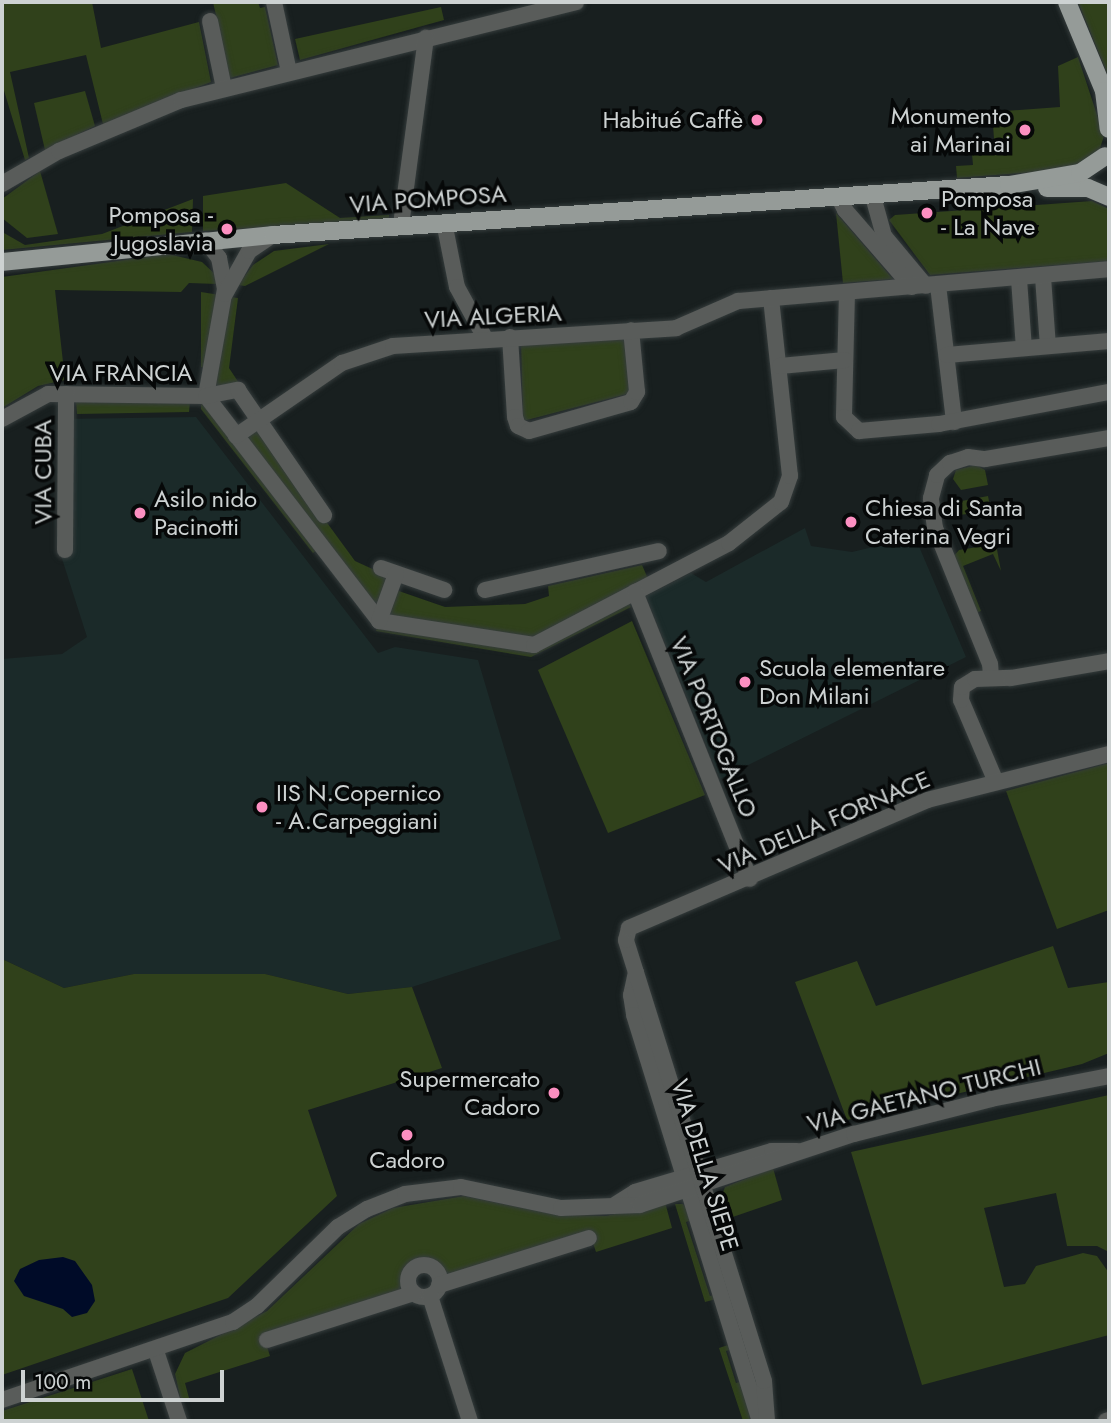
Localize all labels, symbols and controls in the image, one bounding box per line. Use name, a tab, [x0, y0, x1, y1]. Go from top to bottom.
place label: Monumento ai Marinai	[891, 102, 1011, 158]
place label: Habitué Caffè	[602, 106, 743, 134]
marker: Habitué Caffè	[749, 112, 765, 128]
marker: Monumento ai Marinai	[1017, 122, 1033, 138]
street label: VIA POMPOSA	[348, 179, 508, 219]
place label: Pomposa - La Nave	[941, 185, 1035, 241]
place label: Pomposa - Jugoslavia	[109, 201, 213, 257]
marker: Pomposa - La Nave	[919, 205, 935, 221]
marker: Pomposa - Jugoslavia	[219, 221, 235, 237]
street label: VIA ALGERIA	[424, 298, 562, 334]
street label: VIA FRANCIA	[50, 359, 192, 387]
street label: VIA CUBA	[29, 419, 57, 525]
place label: Asilo nido Pacinotti	[154, 485, 257, 541]
place label: Chiesa di Santa Caterina Vegri	[865, 494, 1023, 550]
marker: Asilo nido Pacinotti	[132, 505, 148, 521]
marker: Chiesa di Santa Caterina Vegri	[843, 514, 859, 530]
street label: VIA PORTOGALLO	[665, 632, 763, 822]
place label: Scuola elementare Don Milani	[759, 654, 945, 710]
marker: Scuola elementare Don Milani	[737, 674, 753, 690]
street label: VIA DELLA FORNACE	[714, 764, 934, 880]
place label: IIS N.Copernico - A.Carpeggiani	[276, 779, 441, 835]
marker: IIS N.Copernico - A.Carpeggiani	[254, 799, 270, 815]
street label: VIA GAETANO TURCHI	[804, 1052, 1044, 1138]
place label: Supermercato Cadoro	[399, 1065, 540, 1121]
street label: VIA DELLA SIEPE	[665, 1076, 745, 1254]
marker: Supermercato Cadoro	[546, 1085, 562, 1101]
marker: Cadoro	[399, 1127, 415, 1143]
place label: Cadoro	[369, 1146, 445, 1174]
scale bar	[24, 1356, 228, 1400]
text: 100 m	[34, 1367, 91, 1397]

